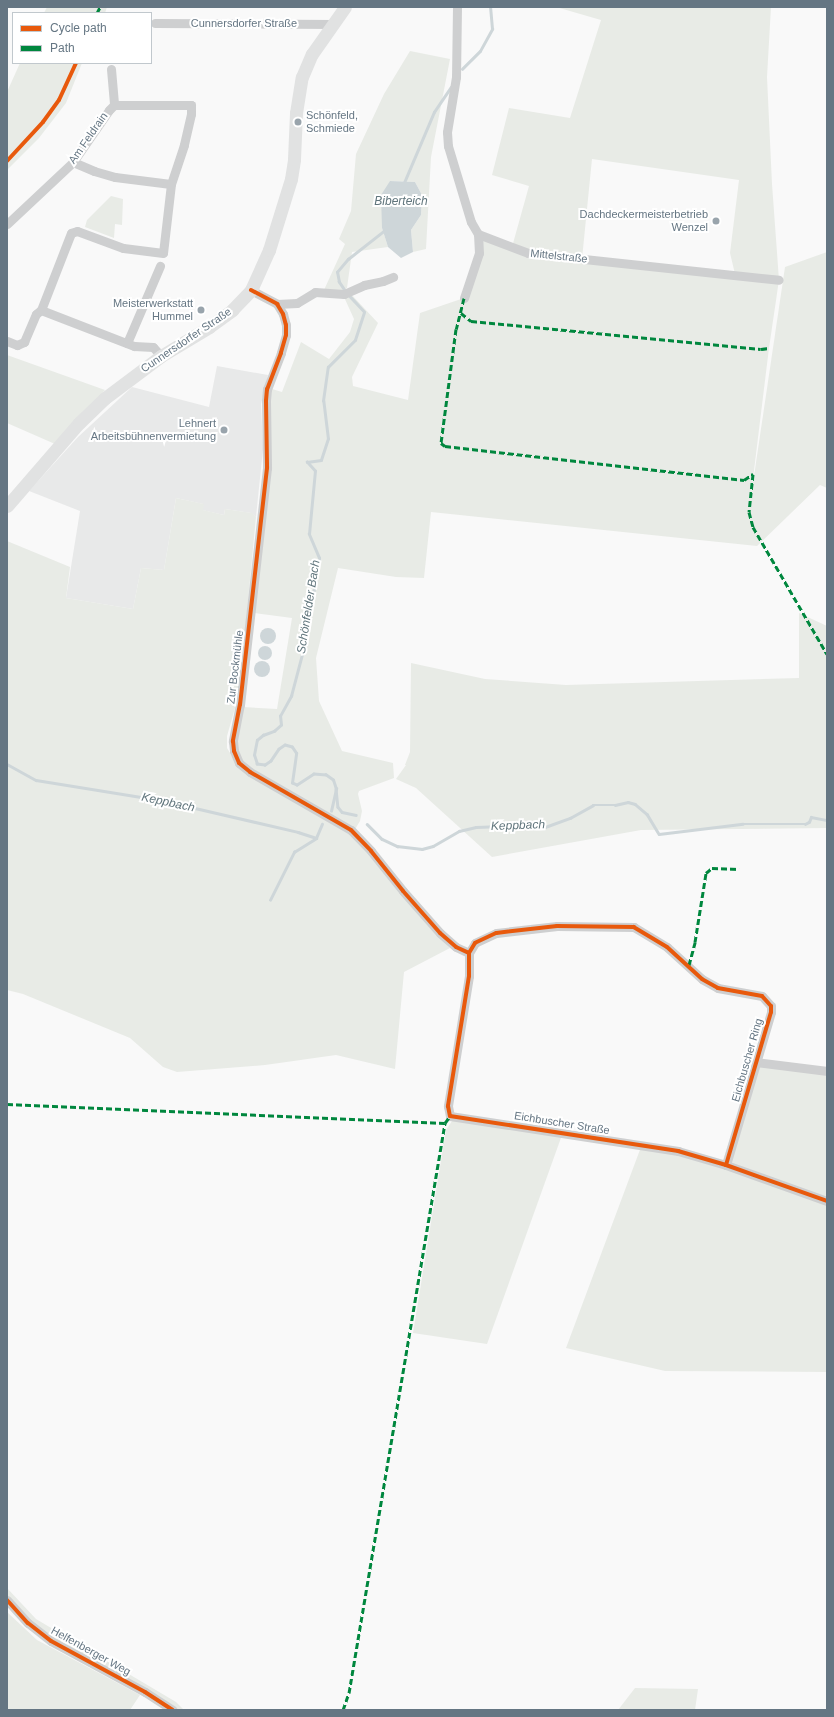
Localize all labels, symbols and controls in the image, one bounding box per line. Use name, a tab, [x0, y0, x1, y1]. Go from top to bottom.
legend	[12, 12, 152, 64]
street label: Cunnersdorfer Straße	[191, 16, 297, 30]
text: Cycle path	[50, 21, 107, 35]
text: Path	[50, 41, 75, 55]
place label: Schönfeld, Schmiede	[306, 109, 358, 135]
street label: Am Feldrain	[66, 110, 110, 166]
marker: Schönfeld, Schmiede	[293, 117, 303, 127]
water label: Biberteich	[374, 195, 428, 209]
place label: Dachdeckermeisterbetrieb Wenzel	[580, 208, 708, 234]
marker: Dachdeckermeisterbetrieb Wenzel	[711, 216, 721, 226]
street label: Mittelstraße	[530, 246, 588, 266]
place label: Meisterwerkstatt Hummel	[113, 297, 193, 323]
street label: Cunnersdorfer Straße	[138, 305, 234, 375]
marker: Meisterwerkstatt Hummel	[196, 305, 206, 315]
place label: Lehnert Arbeitsbühnenvermietung	[91, 417, 216, 443]
marker: Lehnert Arbeitsbühnenvermietung	[219, 425, 229, 435]
water label: Schönfelder Bach	[294, 559, 324, 655]
street label: Zur Bockmühle	[224, 629, 246, 705]
water label: Keppbach	[140, 790, 196, 816]
water label: Keppbach	[491, 818, 545, 834]
street label: Eichbuscher Ring	[729, 1017, 765, 1103]
street label: Eichbuscher Straße	[513, 1109, 611, 1137]
street label: Helfenberger Weg	[49, 1624, 133, 1678]

